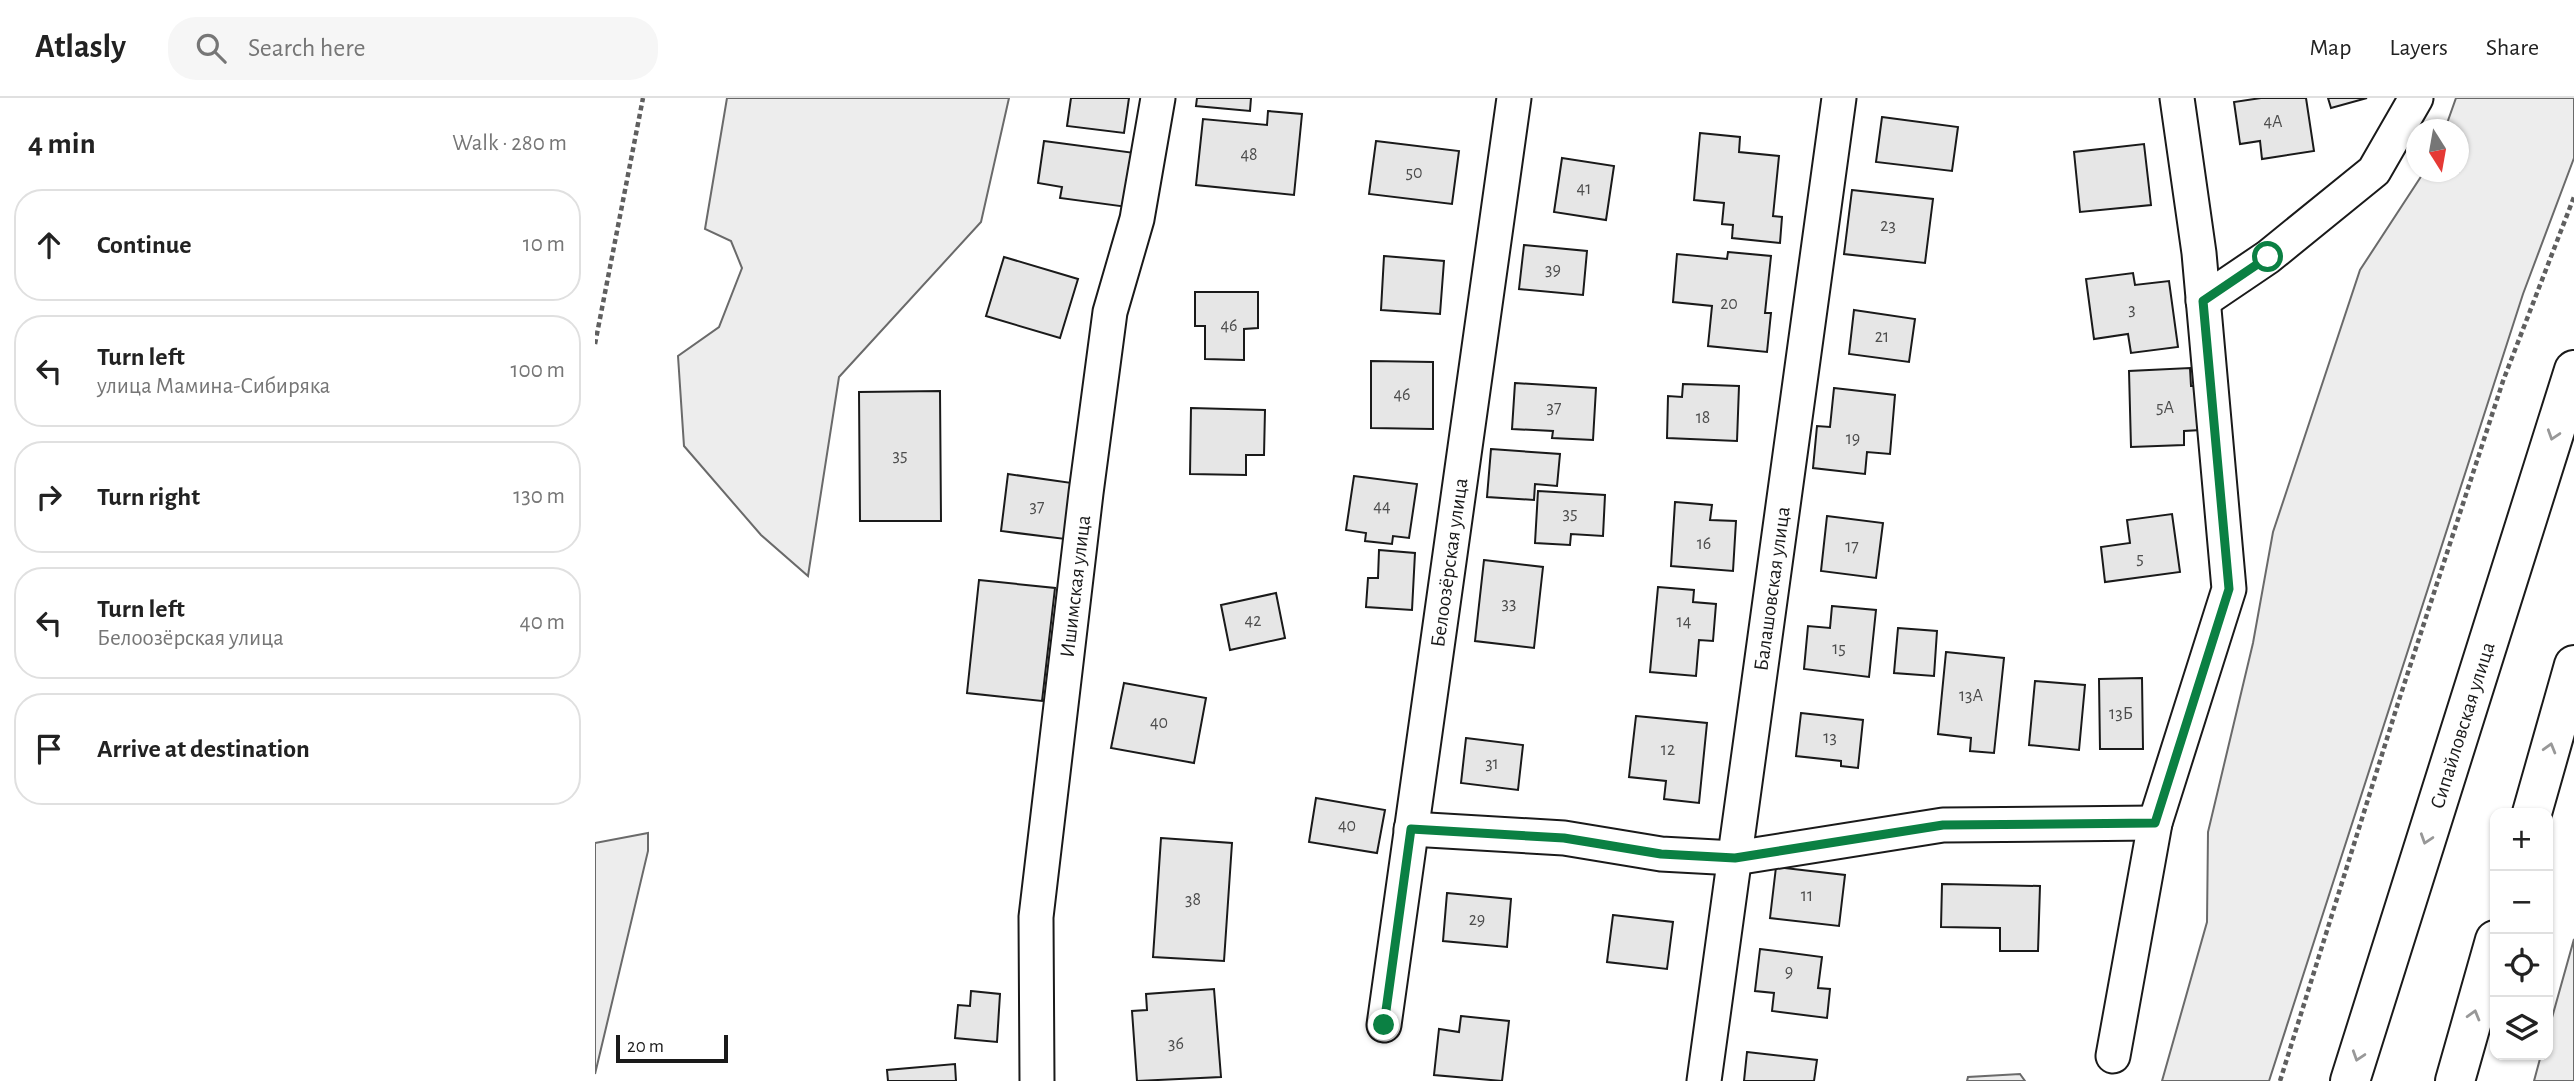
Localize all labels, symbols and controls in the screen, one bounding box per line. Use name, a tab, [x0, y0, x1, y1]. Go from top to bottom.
search box	[168, 17, 658, 80]
icon: search	[192, 29, 230, 67]
text: Atlasly	[35, 31, 126, 64]
text: Search here	[248, 35, 366, 61]
text: Map	[2309, 36, 2351, 60]
text: Layers	[2389, 36, 2448, 60]
text: Share	[2486, 36, 2539, 60]
house number: 4А	[2263, 113, 2283, 131]
north arrow	[2406, 119, 2469, 182]
text: 4 min	[28, 129, 96, 159]
text: Walk · 280 m	[452, 132, 567, 155]
house number: 48	[1240, 146, 1258, 164]
house number: 50	[1405, 164, 1423, 182]
house number: 41	[1577, 180, 1591, 198]
house number: 23	[1880, 217, 1896, 235]
icon: ahead	[30, 226, 68, 264]
text: Continue	[97, 232, 192, 258]
text: 10 m	[523, 233, 565, 256]
route start	[2252, 241, 2283, 272]
house number: 39	[1545, 261, 1561, 279]
house number: 20	[1720, 295, 1738, 313]
house number: 3	[2128, 301, 2136, 319]
house number: 46	[1220, 317, 1238, 335]
house number: 21	[1875, 328, 1889, 346]
text: Turn left	[97, 344, 185, 370]
icon: left	[30, 352, 68, 390]
text: 100 m	[511, 359, 565, 382]
text: улица Мамина-Сибиряка	[97, 375, 330, 398]
house number: 46	[1393, 386, 1411, 404]
house number: 37	[1547, 399, 1561, 417]
house number: 5А	[2156, 399, 2174, 417]
house number: 18	[1696, 409, 1710, 427]
one-way arrow	[2547, 429, 2562, 441]
house number: 19	[1846, 430, 1860, 448]
house number: 35	[893, 447, 907, 465]
street label: Белоозёрская улица	[1427, 476, 1471, 649]
icon: right	[30, 478, 68, 516]
text: Turn right	[97, 484, 200, 510]
text: 130 m	[513, 485, 565, 508]
house number: 37	[1030, 498, 1044, 516]
house number: 44	[1373, 498, 1391, 516]
house number: 35	[1563, 505, 1577, 523]
street label: Балашовская улица	[1750, 505, 1793, 672]
street label: Ишимская улица	[1056, 513, 1094, 659]
house number: 16	[1697, 535, 1711, 553]
house number: 17	[1845, 538, 1859, 556]
house number: 5	[2136, 550, 2144, 568]
house number: 33	[1502, 595, 1516, 613]
text: Turn left	[97, 596, 185, 622]
icon: left	[30, 604, 68, 642]
text: 40 m	[520, 611, 565, 634]
house number: 42	[1245, 612, 1261, 630]
house number: 14	[1677, 613, 1692, 631]
text: Белоозёрская улица	[97, 627, 284, 650]
street label: Сипайловская улица	[2426, 639, 2498, 811]
house number: 15	[1832, 640, 1846, 658]
house number: 13А	[1959, 687, 1984, 705]
house number: 13Б	[2109, 705, 2133, 723]
house number: 40	[1150, 714, 1168, 732]
house number: 13	[1823, 729, 1837, 747]
icon: arrive	[30, 730, 68, 768]
text: Arrive at destination	[97, 736, 310, 762]
house number: 12	[1661, 741, 1675, 759]
one-way arrow	[2542, 742, 2557, 754]
house number: 31	[1485, 755, 1499, 773]
map controls	[2490, 808, 2553, 1060]
button: +	[2490, 808, 2553, 871]
house number: 40	[1338, 817, 1356, 835]
one-way arrow	[2420, 833, 2434, 845]
button: −	[2490, 871, 2553, 934]
house number: 11	[1801, 887, 1813, 905]
house number: 38	[1185, 891, 1201, 909]
house number: 29	[1469, 911, 1485, 929]
button: locate	[2490, 934, 2553, 997]
house number: 9	[1785, 963, 1793, 981]
button: layers	[2490, 997, 2553, 1060]
route end	[1368, 1009, 1399, 1040]
one-way arrow	[2465, 1010, 2480, 1022]
scale bar	[616, 1032, 728, 1064]
house number: 36	[1168, 1035, 1184, 1053]
text: 20 m	[627, 1037, 664, 1056]
one-way arrow	[2351, 1050, 2366, 1062]

